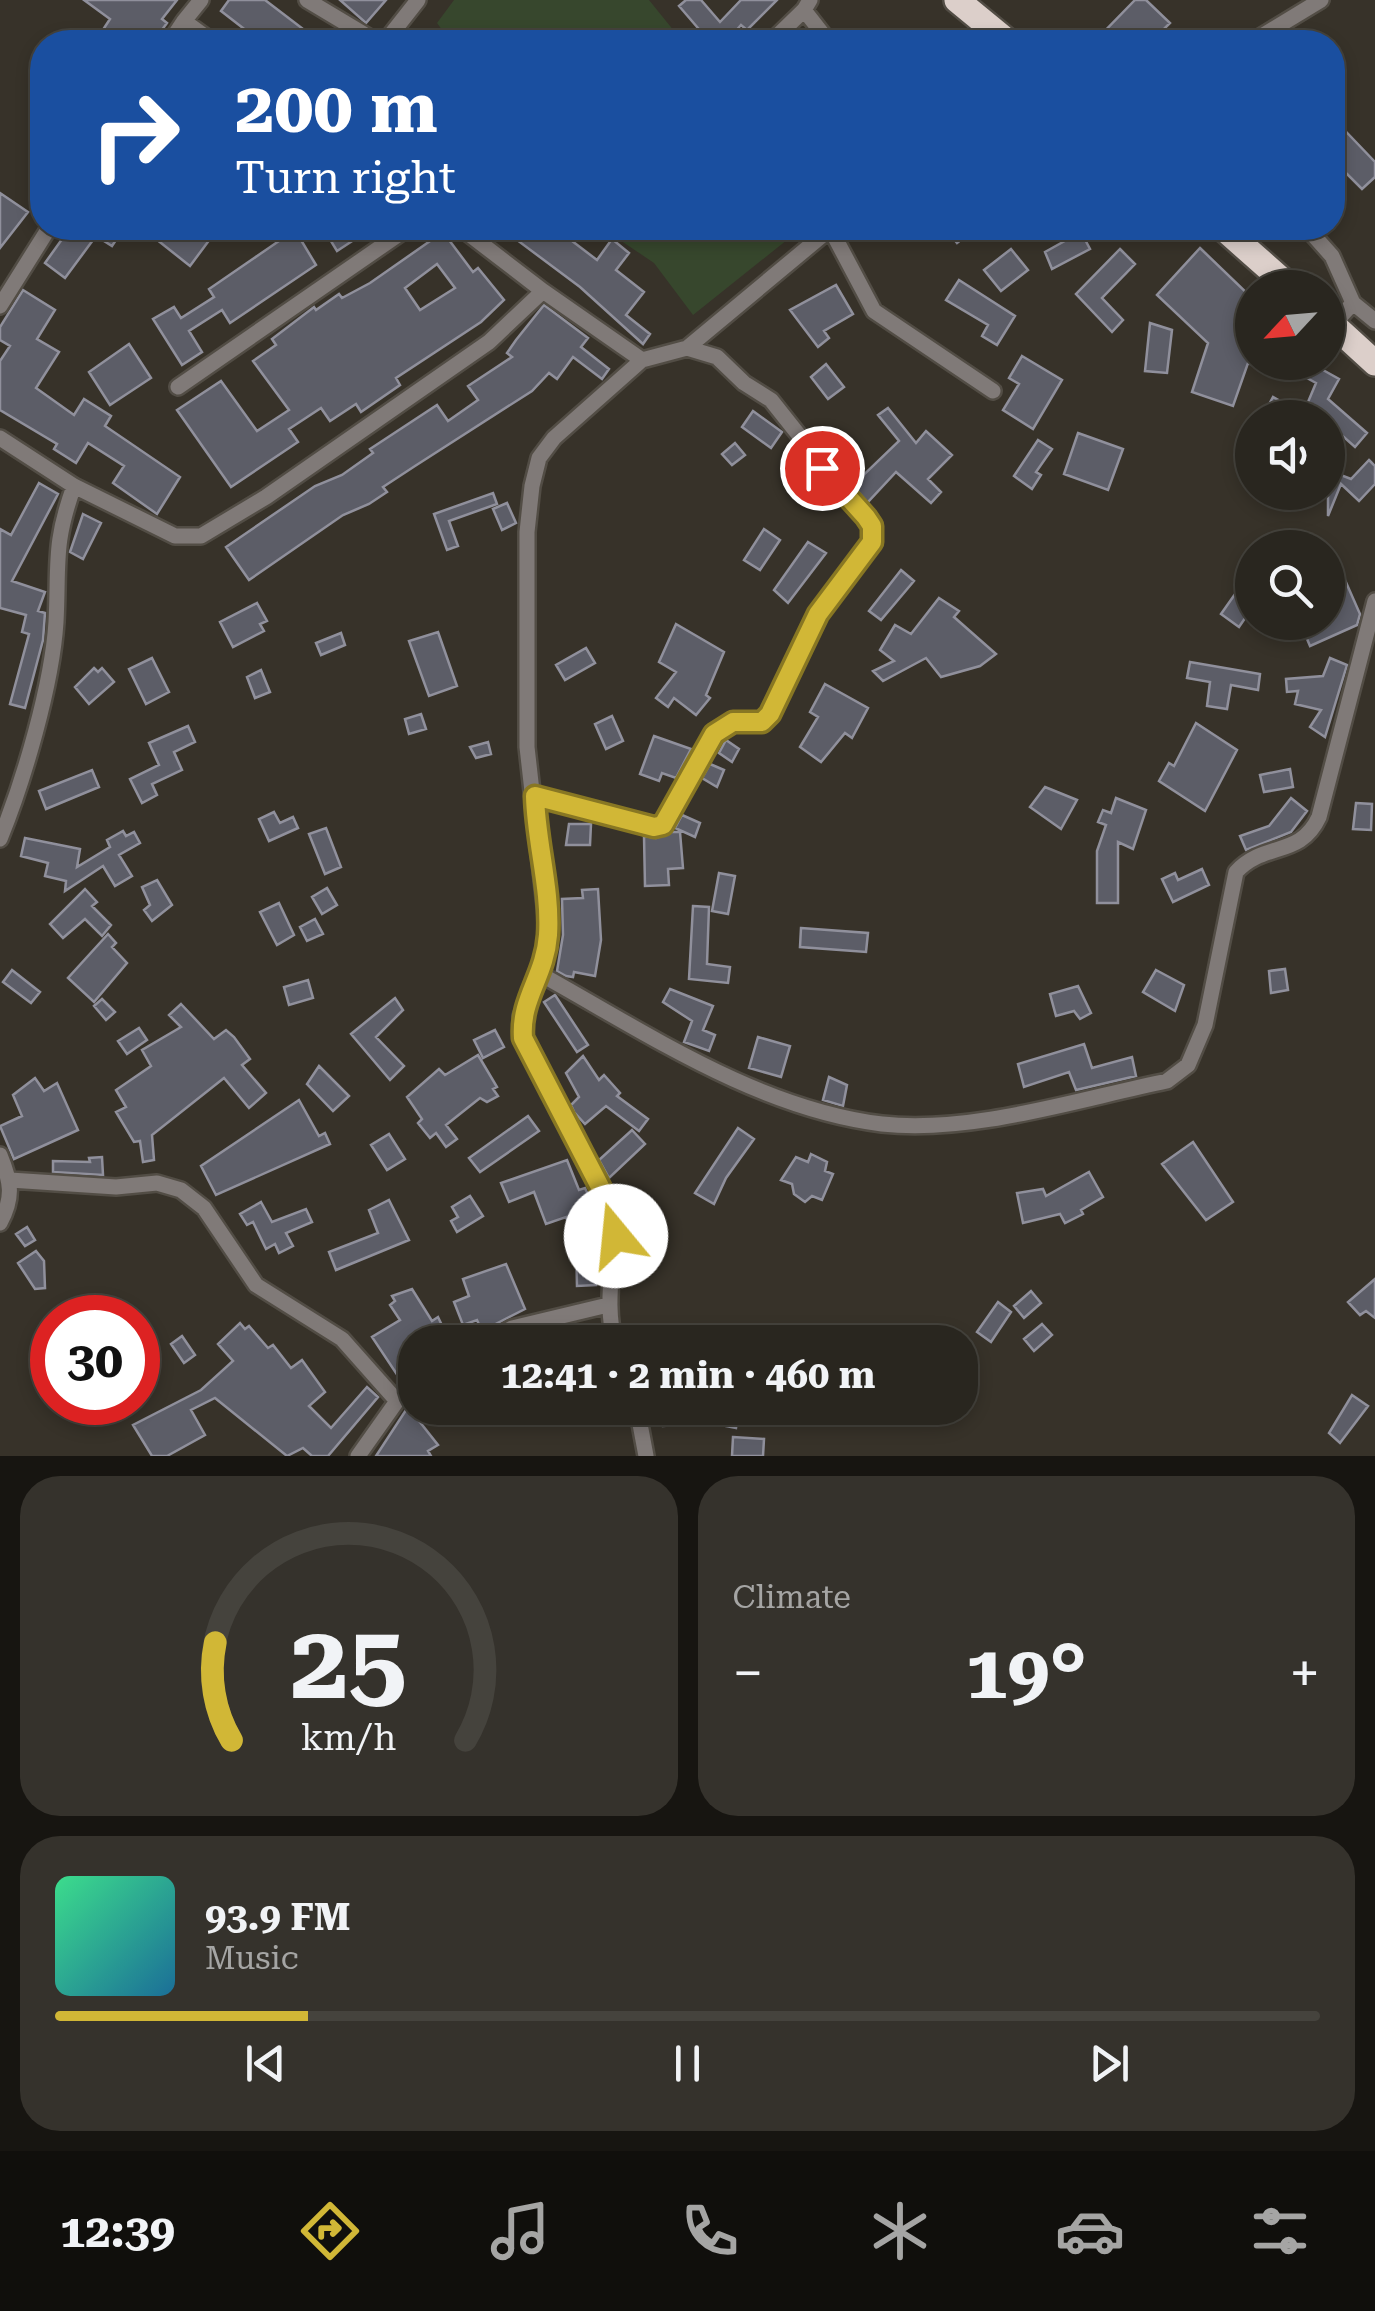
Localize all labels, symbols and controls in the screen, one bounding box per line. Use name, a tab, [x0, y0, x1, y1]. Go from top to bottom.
text: 200 m	[235, 67, 438, 149]
icon: right	[70, 70, 200, 200]
text: Turn right	[235, 151, 456, 204]
north arrow	[1235, 270, 1345, 380]
map controls	[1235, 270, 1345, 640]
button: sound	[1235, 400, 1345, 510]
pin	[780, 426, 865, 511]
icon: arrive	[795, 441, 850, 496]
button: search	[1235, 530, 1345, 640]
position arrow	[564, 1184, 668, 1288]
speed limit sign: 30	[30, 1295, 160, 1425]
text: 12:41 · 2 min · 460 m	[501, 1353, 875, 1397]
text: Climate	[733, 1578, 851, 1616]
text: 25	[291, 1602, 407, 1723]
text: 19°	[966, 1628, 1087, 1716]
text: −	[733, 1641, 763, 1705]
text: +	[1289, 1641, 1320, 1705]
text: km/h	[301, 1717, 397, 1759]
text: 93.9 FM	[205, 1895, 351, 1939]
text: Music	[205, 1939, 299, 1977]
icon: previous	[238, 2036, 293, 2091]
icon: pause	[660, 2036, 715, 2091]
icon: next	[1082, 2036, 1137, 2091]
icon: directions	[295, 2196, 365, 2266]
icon: music	[485, 2196, 555, 2266]
icon: phone	[675, 2196, 745, 2266]
icon: climate	[865, 2196, 935, 2266]
icon: car	[1055, 2196, 1125, 2266]
icon: filters	[1245, 2196, 1315, 2266]
text: 12:39	[60, 2205, 175, 2258]

